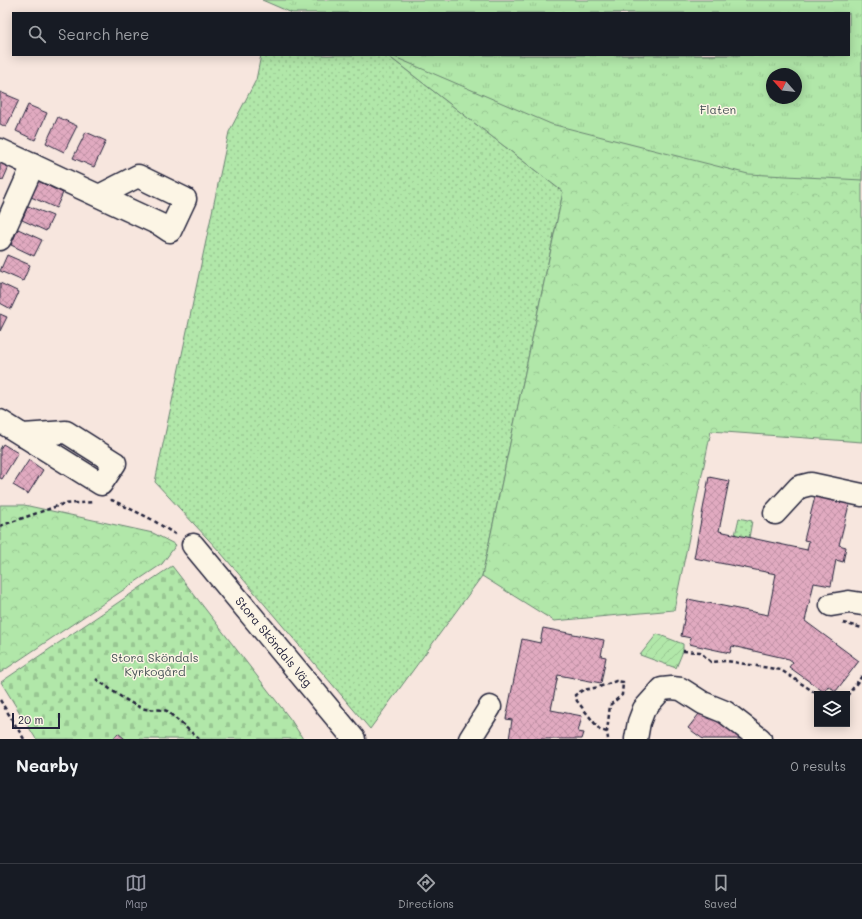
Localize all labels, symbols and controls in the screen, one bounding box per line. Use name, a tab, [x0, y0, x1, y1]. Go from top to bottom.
search box	[12, 12, 850, 56]
icon: search	[26, 23, 48, 45]
text: Search here	[58, 24, 149, 44]
north arrow	[766, 68, 802, 104]
park label: Flaten	[700, 101, 736, 117]
street label: Stora Sköndals Väg	[232, 593, 316, 690]
park label: Stora Sköndals Kyrkogård	[111, 649, 199, 679]
map controls	[814, 691, 850, 727]
button: layers	[814, 691, 850, 727]
scale bar	[12, 711, 60, 730]
text: 20 m	[18, 712, 43, 727]
text: Nearby	[16, 754, 78, 776]
text: 0 results	[791, 757, 846, 774]
tab: Map	[125, 872, 148, 911]
tab: Directions	[398, 872, 454, 911]
tab: Saved	[704, 872, 737, 911]

